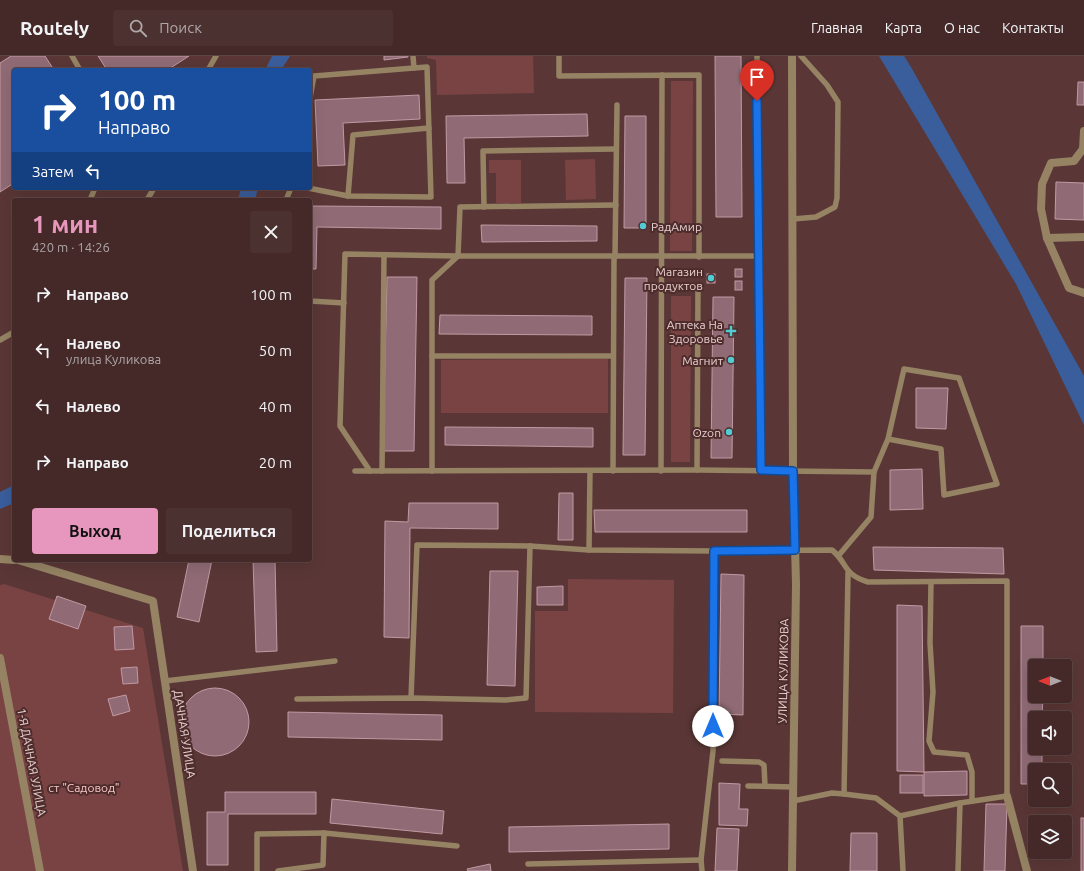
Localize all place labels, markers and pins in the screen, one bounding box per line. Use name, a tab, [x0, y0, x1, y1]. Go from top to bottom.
pin	[740, 60, 774, 101]
place label: РадАмир	[651, 220, 702, 233]
marker: РадАмир	[638, 221, 648, 231]
place label: Магазин продуктов	[644, 265, 703, 292]
marker: Магазин продуктов	[706, 273, 716, 283]
place label: Аптека На Здоровье	[667, 318, 723, 345]
marker: Аптека На Здоровье	[726, 326, 736, 336]
place label: Магнит	[682, 354, 724, 367]
marker: Магнит	[726, 355, 736, 365]
place label: Ozon	[692, 426, 721, 439]
marker: Ozon	[724, 427, 734, 437]

